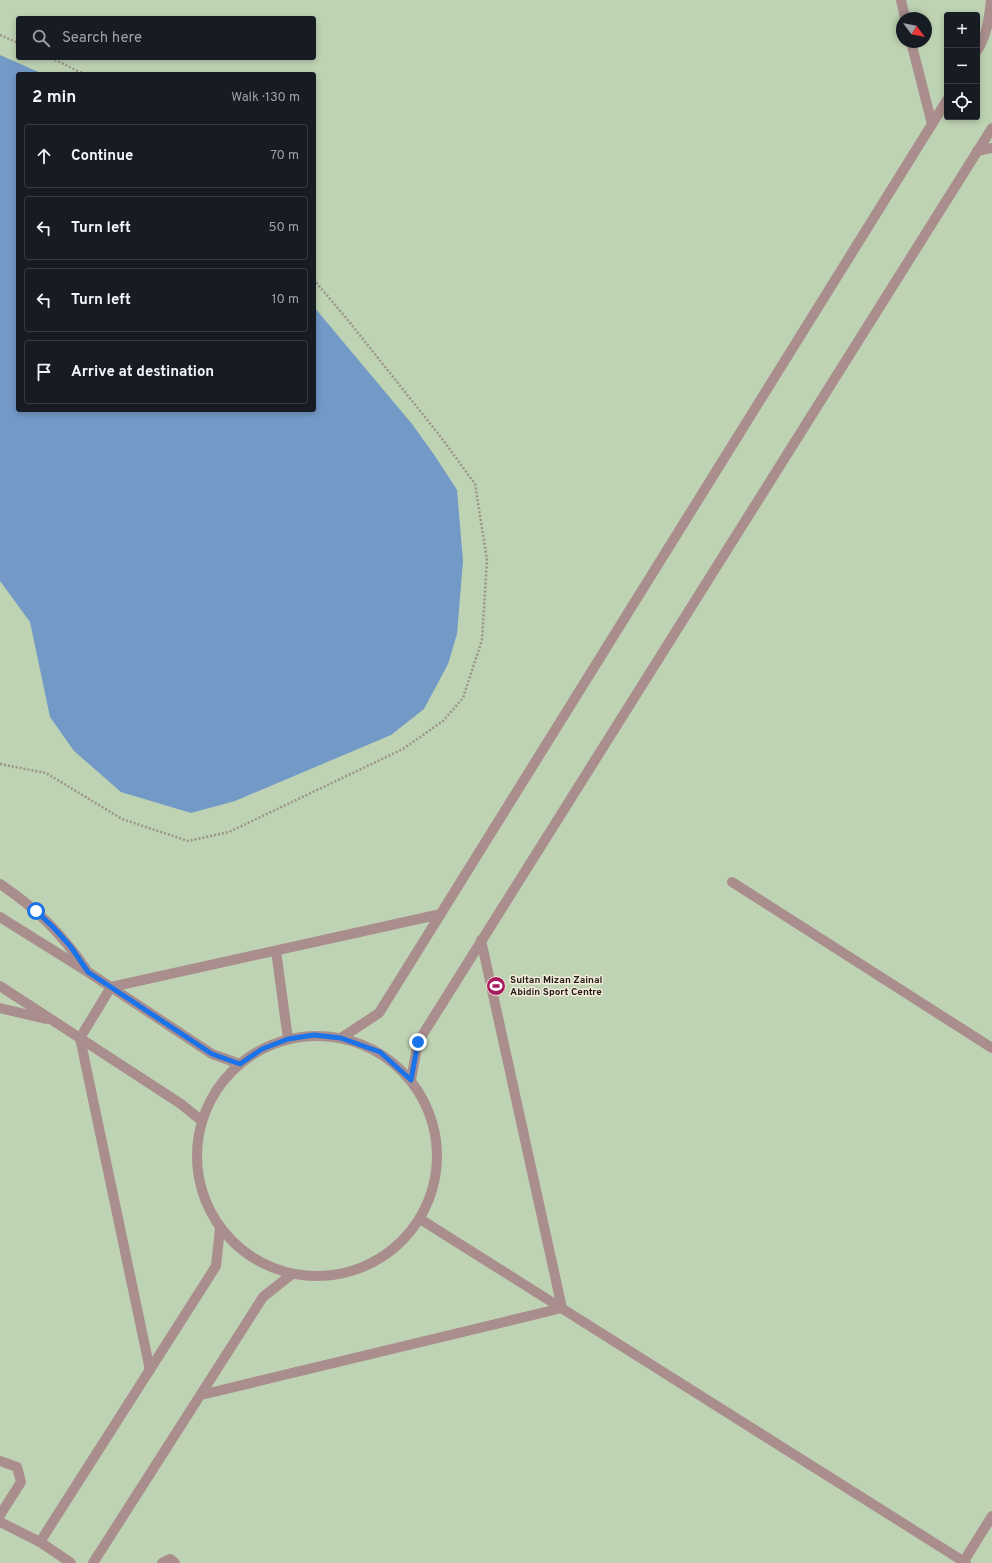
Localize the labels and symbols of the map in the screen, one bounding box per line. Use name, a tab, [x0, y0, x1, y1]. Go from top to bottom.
north arrow	[896, 12, 932, 48]
route start	[27, 902, 45, 920]
place label: Sultan Mizan Zainal Abidin Sport Centre	[510, 974, 603, 999]
sports icon: Sultan Mizan Zainal Abidin Sport Centre	[485, 975, 507, 997]
route end	[409, 1033, 427, 1051]

